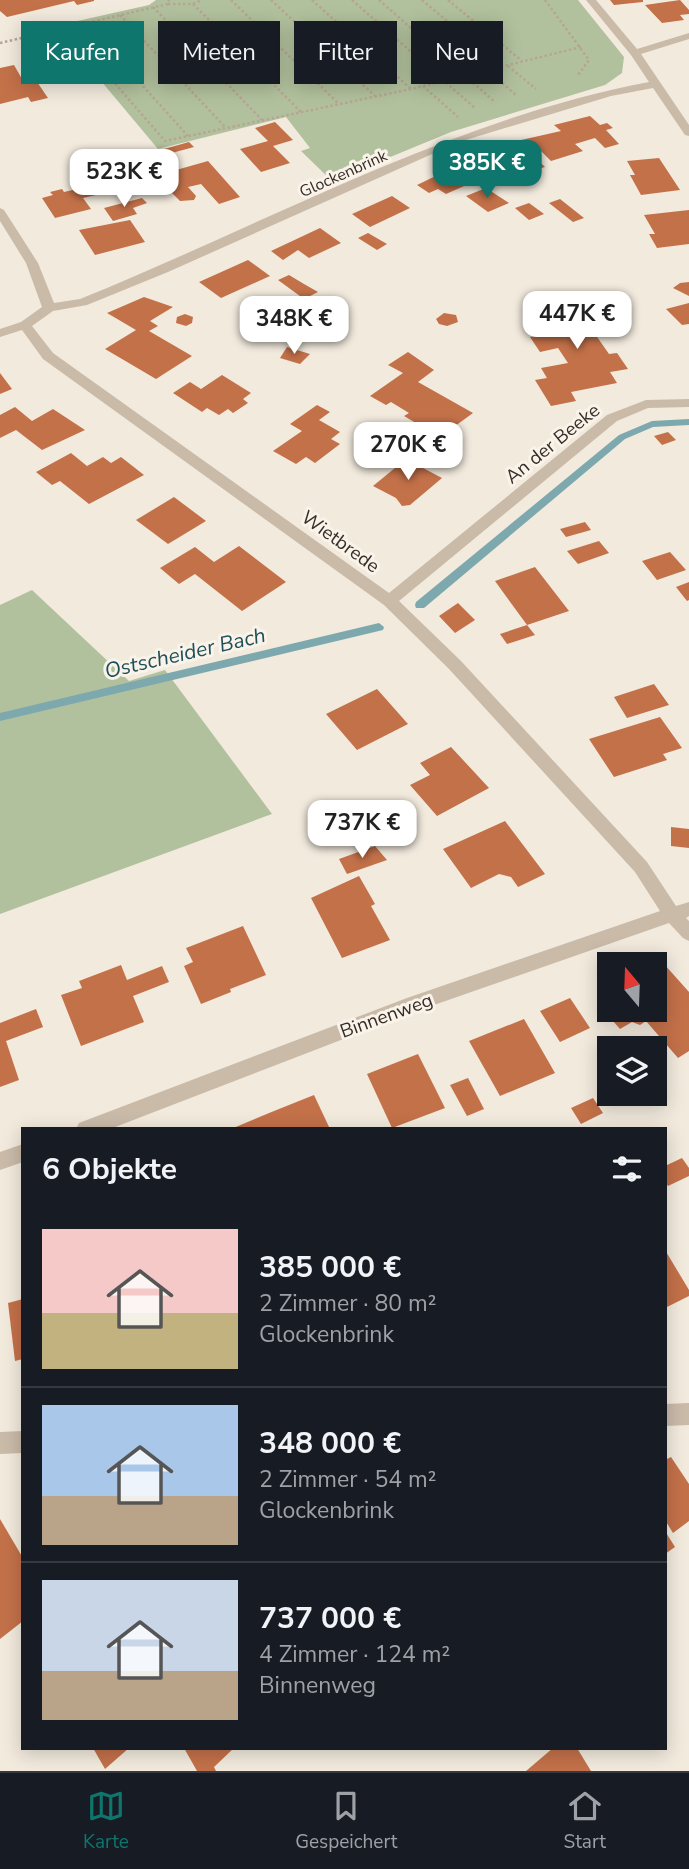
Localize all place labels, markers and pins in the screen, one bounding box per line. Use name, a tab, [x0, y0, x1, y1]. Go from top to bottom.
pin: 385K €	[430, 140, 544, 200]
pin: 523K €	[67, 150, 181, 209]
pin: 447K €	[520, 292, 634, 351]
pin: 348K €	[237, 296, 351, 356]
pin: 270K €	[351, 422, 465, 482]
pin: 737K €	[305, 800, 419, 860]

